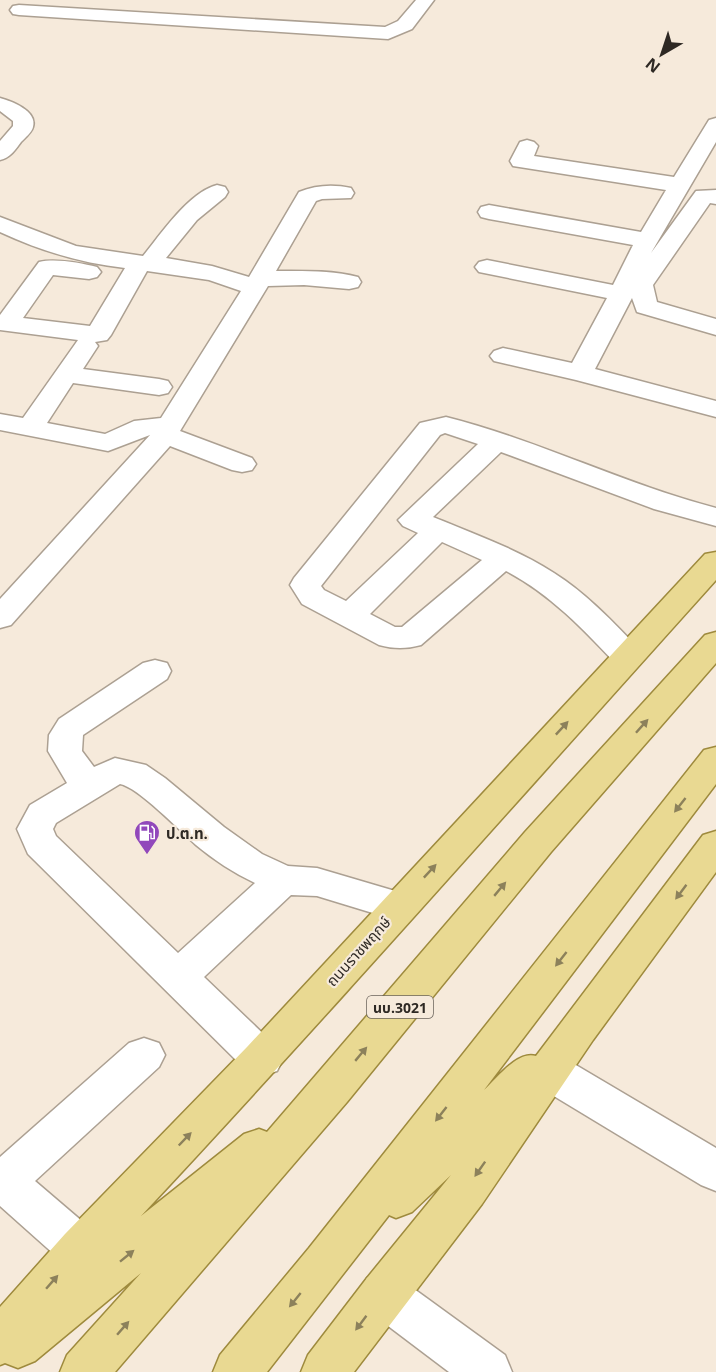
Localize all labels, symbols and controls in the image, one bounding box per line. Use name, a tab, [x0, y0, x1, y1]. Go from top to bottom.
north arrow	[632, 24, 692, 84]
text: N	[641, 53, 665, 78]
one-way arrow	[635, 719, 648, 734]
one-way arrow	[555, 721, 569, 735]
one-way arrow	[675, 798, 687, 813]
fuel station icon: ป.ต.ท.	[132, 818, 162, 856]
place label: ป.ต.ท.	[166, 823, 208, 843]
one-way arrow	[423, 864, 437, 879]
one-way arrow	[493, 881, 506, 897]
one-way arrow	[675, 884, 687, 900]
street label: ถนนราชพฤกษ์	[321, 912, 395, 990]
one-way arrow	[555, 952, 567, 967]
road number: นบ.3021	[367, 996, 433, 1018]
one-way arrow	[354, 1047, 367, 1062]
one-way arrow	[436, 1106, 448, 1121]
one-way arrow	[178, 1133, 192, 1147]
one-way arrow	[474, 1161, 486, 1177]
one-way arrow	[119, 1250, 134, 1263]
one-way arrow	[45, 1275, 58, 1290]
one-way arrow	[289, 1292, 302, 1307]
one-way arrow	[355, 1315, 367, 1331]
one-way arrow	[116, 1320, 129, 1336]

